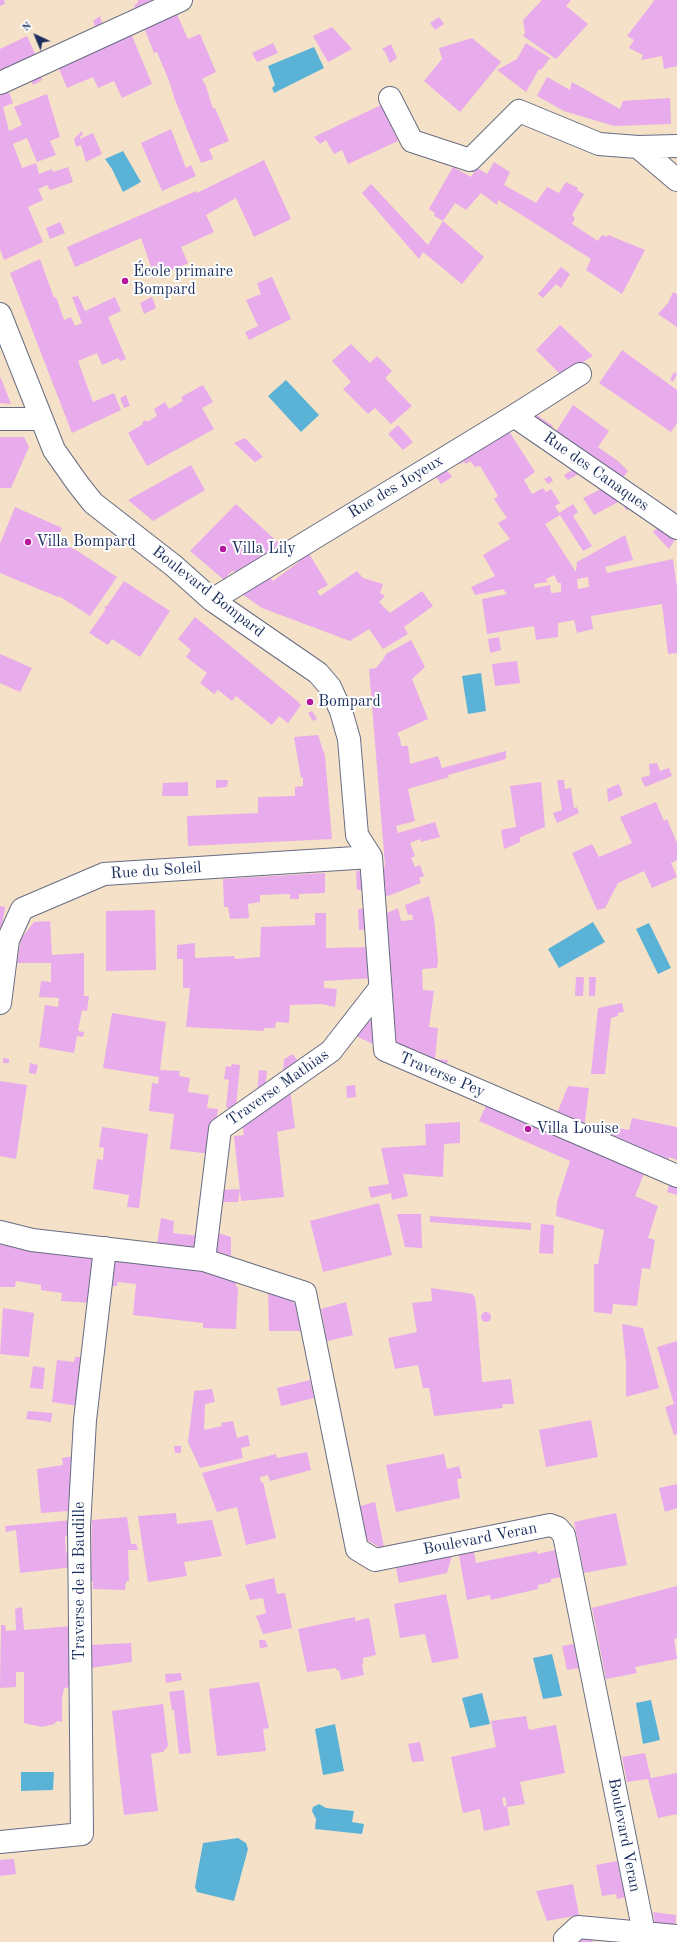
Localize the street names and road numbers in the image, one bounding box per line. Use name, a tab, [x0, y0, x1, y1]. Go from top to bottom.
street label: Rue des Canaques	[539, 428, 653, 516]
street label: Rue des Joyeux	[345, 451, 447, 523]
street label: Boulevard Bompard	[148, 542, 268, 642]
street label: Rue du Soleil	[110, 858, 202, 884]
street label: Traverse Mathias	[223, 1046, 333, 1130]
street label: Traverse Pey	[396, 1048, 488, 1102]
street label: Traverse de la Baudille	[70, 1502, 90, 1660]
street label: Boulevard Veran	[421, 1519, 539, 1559]
street label: Boulevard Veran	[604, 1776, 644, 1894]

